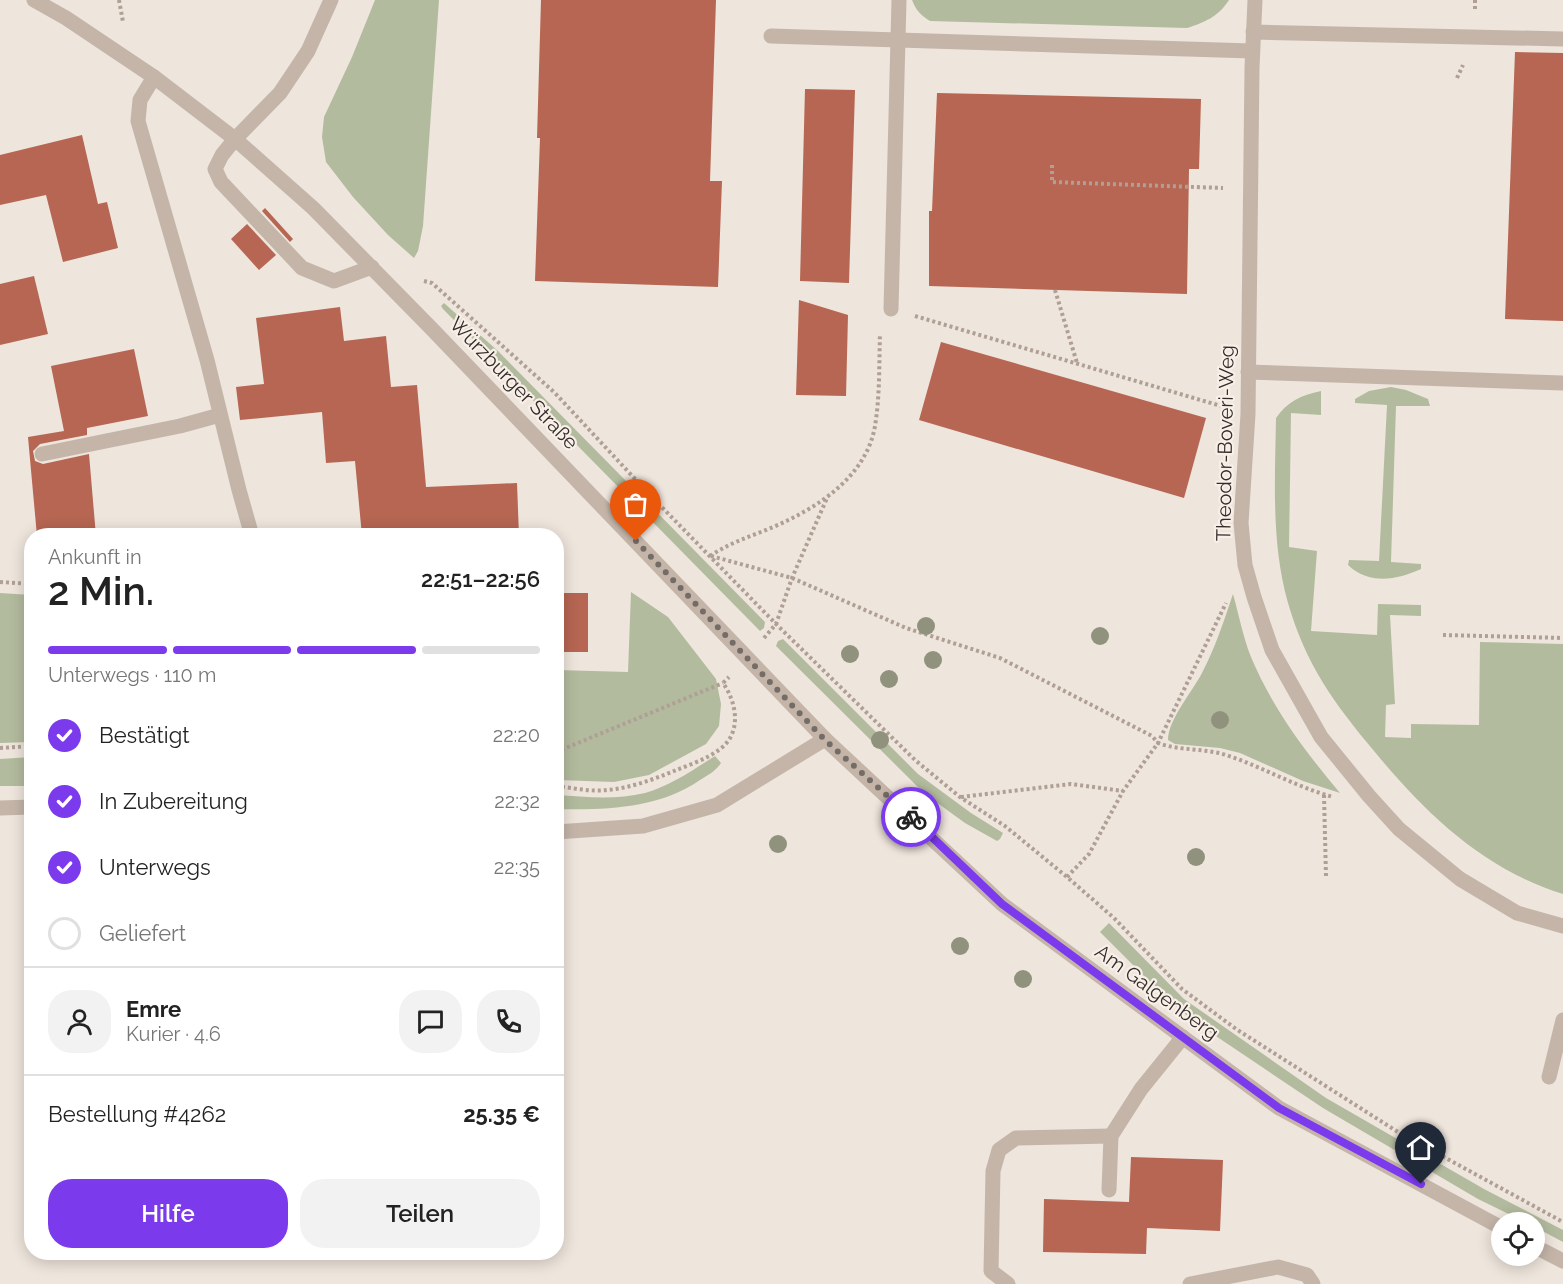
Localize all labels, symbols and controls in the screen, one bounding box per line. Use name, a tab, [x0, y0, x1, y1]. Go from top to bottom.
street label: Würzburger Straße	[445, 312, 584, 454]
street label: Theodor-Boveri-Weg	[1211, 345, 1239, 541]
pin	[610, 479, 661, 541]
icon: bag	[619, 488, 652, 521]
text: Ankunft in	[48, 545, 142, 569]
text: 22:51–22:56	[421, 566, 540, 592]
text: 2 Min.	[48, 568, 154, 614]
text: Unterwegs · 110 m	[48, 663, 216, 687]
icon: check	[48, 719, 81, 752]
text: Bestätigt	[99, 722, 190, 748]
text: 22:20	[493, 723, 540, 747]
icon: check	[48, 785, 81, 818]
courier	[881, 787, 941, 847]
text: In Zubereitung	[99, 788, 248, 814]
text: 22:32	[494, 789, 540, 813]
icon: bike	[895, 801, 928, 834]
icon: check	[48, 851, 81, 884]
text: Unterwegs	[99, 854, 211, 880]
text: 22:35	[494, 855, 540, 879]
text: Geliefert	[99, 920, 186, 946]
street label: Am Galgenberg	[1091, 939, 1223, 1045]
button: person	[48, 990, 111, 1053]
button: chat	[399, 990, 462, 1053]
button: phone	[477, 990, 540, 1053]
text: Emre	[126, 996, 181, 1022]
text: Kurier · 4.6	[126, 1022, 221, 1046]
text: Bestellung #4262	[48, 1101, 226, 1127]
text: 25.35 €	[463, 1101, 540, 1127]
pin	[1395, 1122, 1446, 1184]
icon: home	[1404, 1131, 1437, 1164]
button: Hilfe	[48, 1179, 288, 1248]
button: Teilen	[300, 1179, 540, 1248]
map controls	[1491, 1212, 1545, 1266]
button: locate	[1491, 1212, 1545, 1266]

